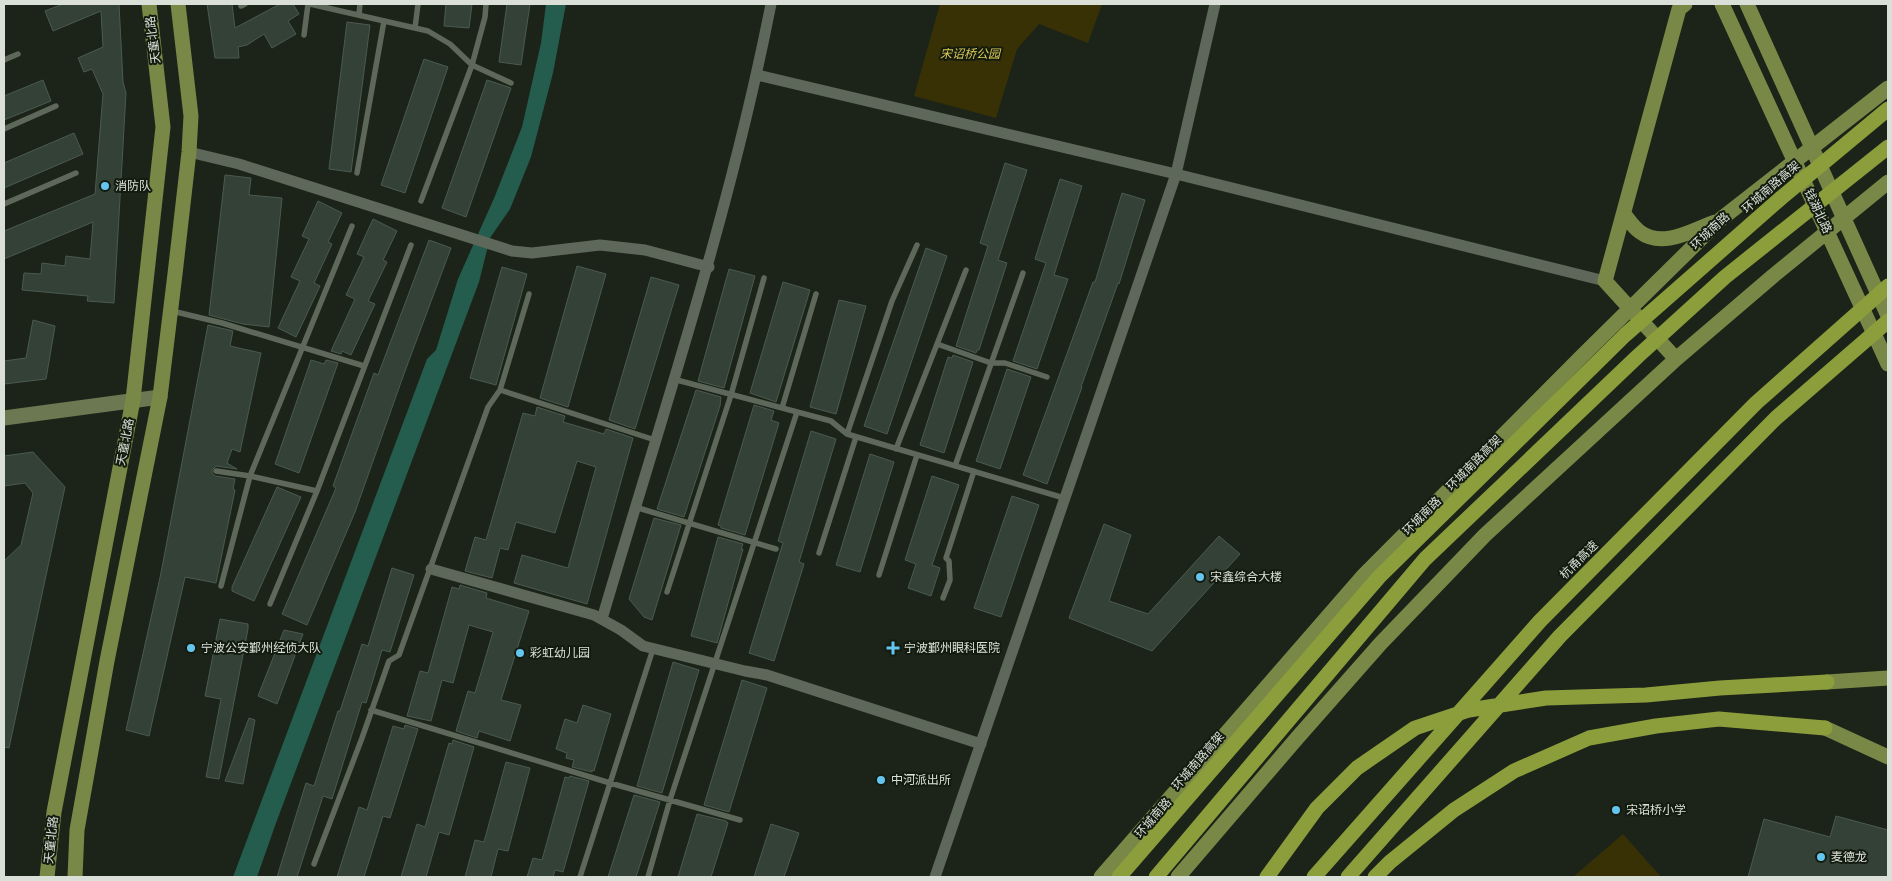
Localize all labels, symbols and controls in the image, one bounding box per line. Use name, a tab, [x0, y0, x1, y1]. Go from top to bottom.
street label: 天童北路	[143, 15, 163, 65]
park label: 宋诏桥公园	[940, 47, 1002, 61]
street label: 环城南路高架	[1739, 158, 1803, 216]
place label: 消防队	[115, 179, 151, 193]
marker: 消防队	[99, 180, 111, 192]
street label: 钱湖北路	[1802, 186, 1834, 236]
street label: 环城南路	[1688, 210, 1732, 252]
street label: 天童北路	[114, 417, 136, 467]
street label: 环城南路高架	[1444, 433, 1504, 493]
street label: 环城南路	[1400, 494, 1444, 538]
street label: 杭甬高速	[1557, 538, 1601, 582]
place label: 宋鑫综合大楼	[1210, 570, 1282, 584]
marker: 宋鑫综合大楼	[1194, 571, 1206, 583]
place label: 宁波公安鄞州经侦大队	[201, 641, 321, 655]
marker: 宁波鄞州眼科医院	[886, 641, 900, 655]
place label: 宁波鄞州眼科医院	[904, 641, 1000, 655]
marker: 宁波公安鄞州经侦大队	[185, 642, 197, 654]
place label: 彩虹幼儿园	[530, 646, 590, 660]
marker: 彩虹幼儿园	[514, 647, 526, 659]
street label: 环城南路高架	[1169, 729, 1227, 793]
place label: 中河派出所	[891, 773, 951, 787]
marker: 中河派出所	[875, 774, 887, 786]
street label: 环城南路	[1132, 795, 1174, 841]
place label: 宋诏桥小学	[1626, 803, 1686, 817]
marker: 宋诏桥小学	[1610, 804, 1622, 816]
street label: 天童北路	[42, 815, 60, 865]
place label: 麦德龙	[1831, 850, 1867, 864]
marker: 麦德龙	[1815, 851, 1827, 863]

